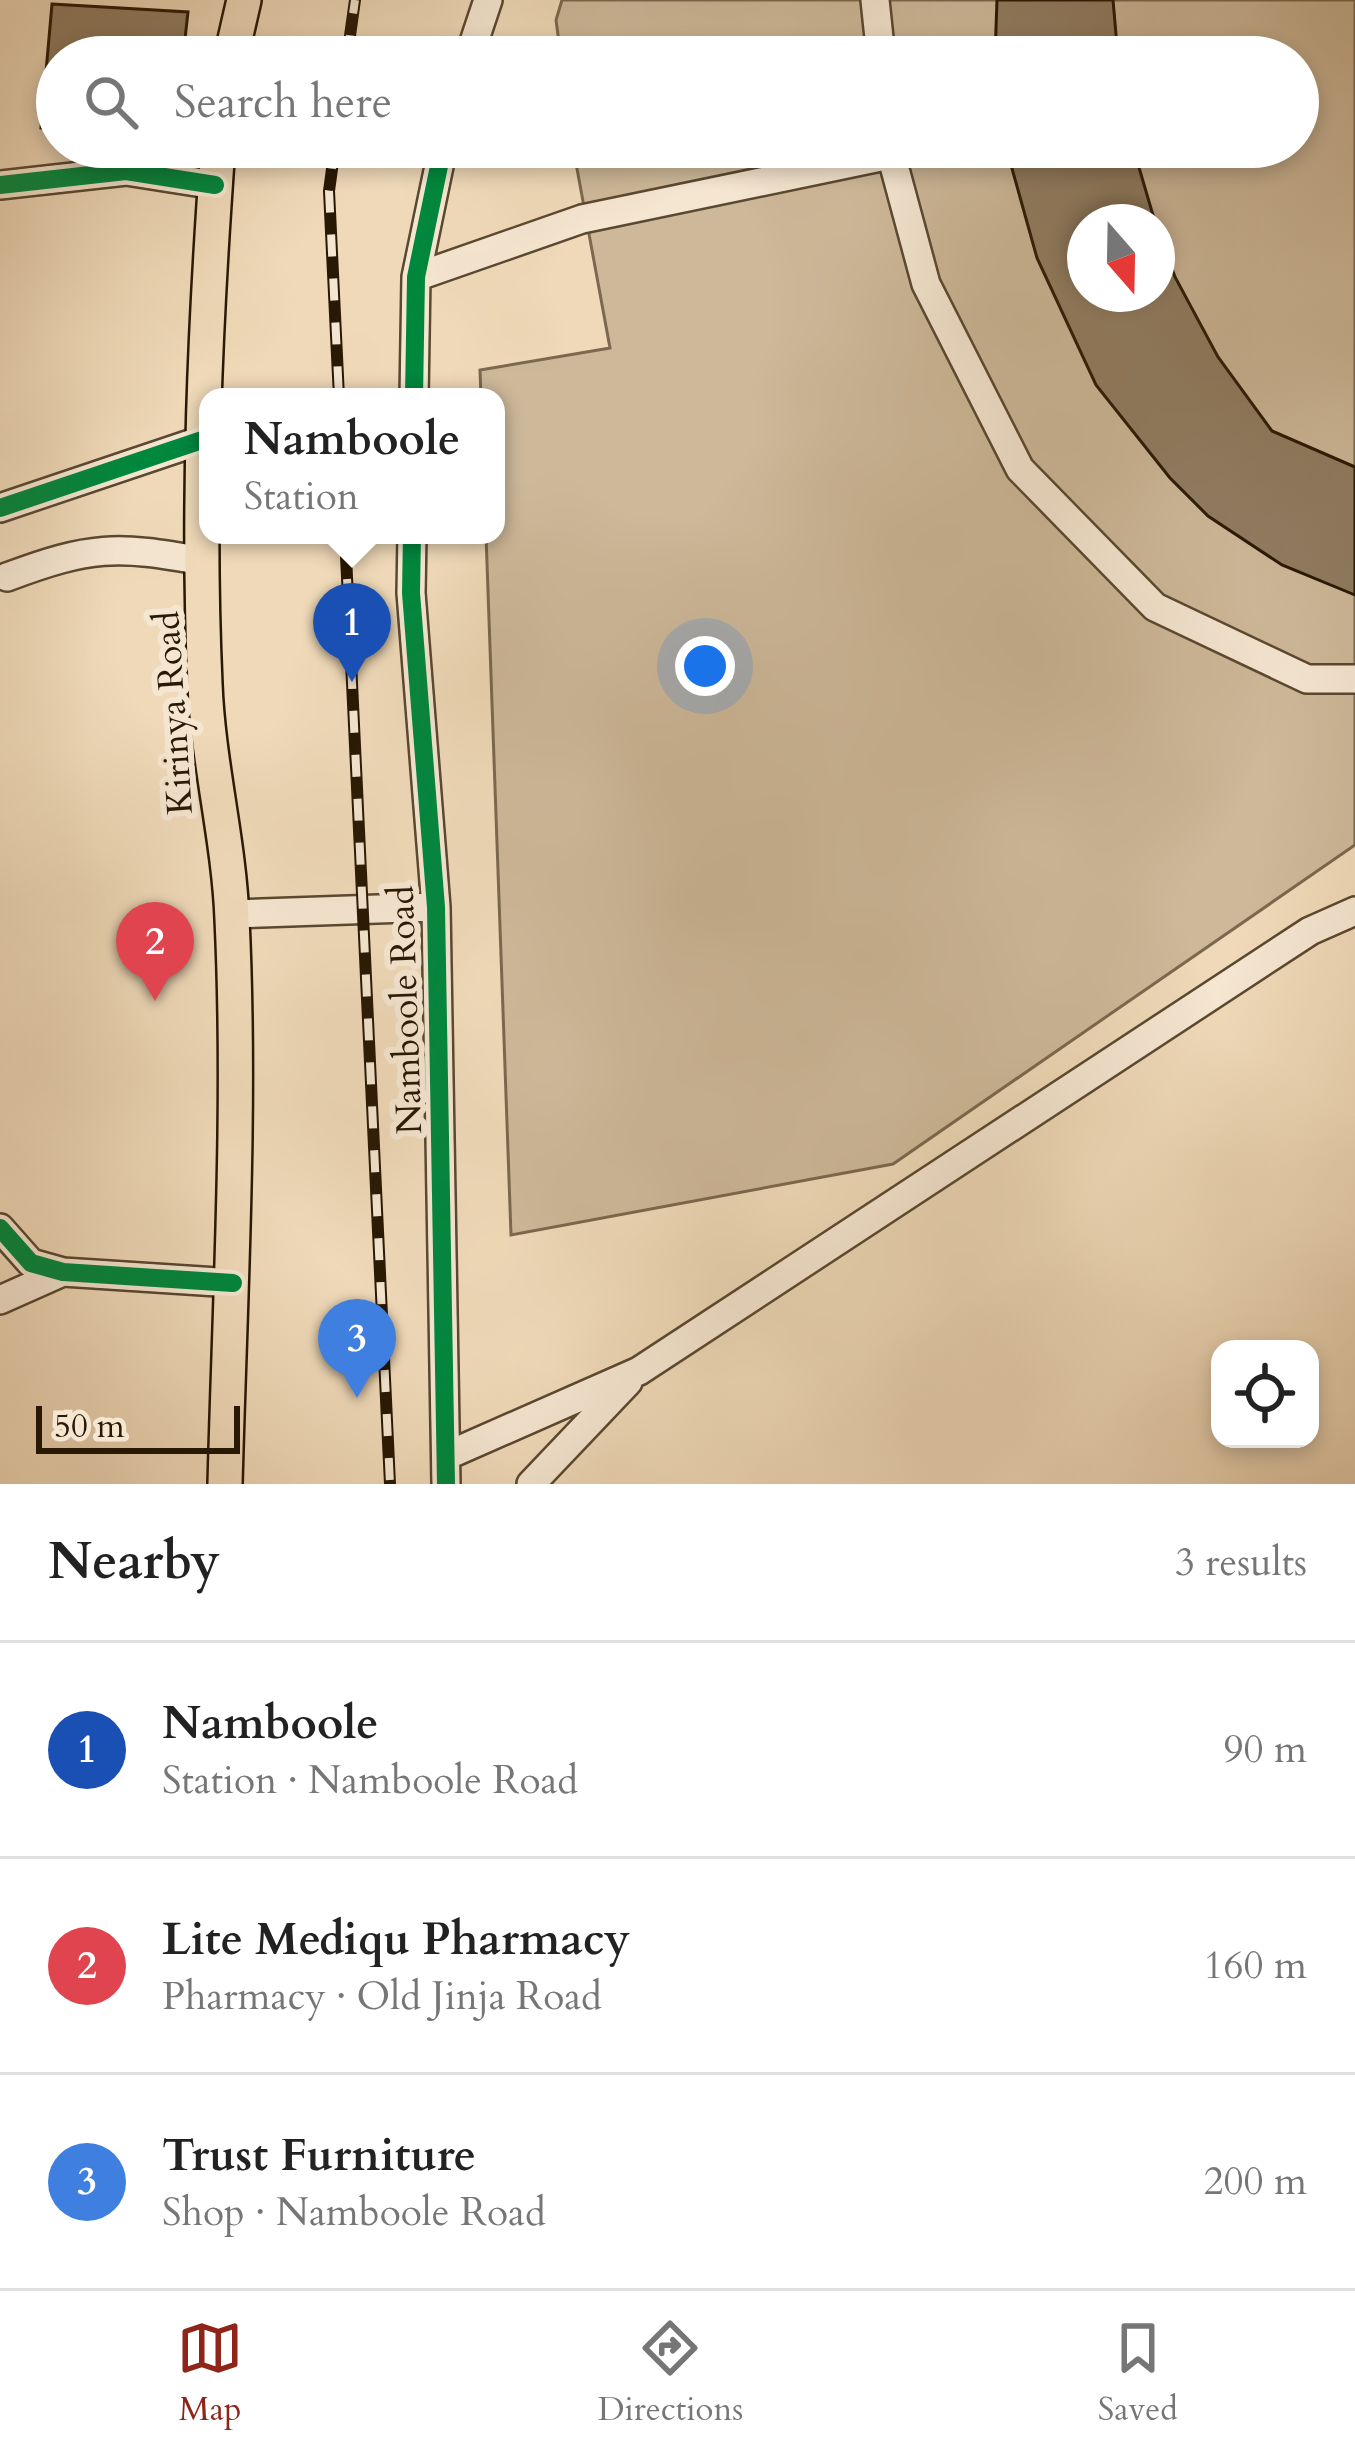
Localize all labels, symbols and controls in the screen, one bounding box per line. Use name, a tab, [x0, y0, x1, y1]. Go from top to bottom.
search box	[36, 36, 1319, 168]
icon: search	[78, 69, 144, 135]
text: Search here	[174, 72, 392, 133]
north arrow	[1067, 204, 1175, 312]
popup	[199, 388, 505, 544]
text: Namboole	[244, 409, 460, 470]
text: Station	[244, 470, 359, 523]
pin: 1	[313, 583, 391, 682]
street label: Kirinya Road	[142, 609, 205, 816]
your location	[675, 636, 735, 696]
street label: Namboole Road	[377, 885, 434, 1135]
pin: 2	[116, 902, 194, 1001]
pin: 3	[318, 1299, 396, 1398]
map controls	[1211, 1340, 1319, 1448]
button: locate	[1211, 1340, 1319, 1448]
scale bar	[36, 1400, 240, 1453]
text: 50 m	[54, 1404, 125, 1449]
text: Nearby	[48, 1527, 220, 1597]
text: 3 results	[1175, 1536, 1307, 1589]
text: Namboole	[162, 1693, 379, 1754]
text: 1	[77, 1723, 97, 1776]
text: 90 m	[1224, 1723, 1307, 1776]
text: Station · Namboole Road	[162, 1754, 578, 1807]
text: Lite Mediqu Pharmacy	[162, 1909, 630, 1970]
text: 2	[77, 1939, 97, 1992]
text: 160 m	[1204, 1939, 1307, 1992]
text: Pharmacy · Old Jinja Road	[162, 1970, 602, 2023]
text: Trust Furniture	[162, 2125, 476, 2186]
text: 3	[77, 2155, 97, 2208]
text: 200 m	[1204, 2155, 1307, 2208]
text: Shop · Namboole Road	[162, 2186, 546, 2239]
tab: Map	[177, 2315, 243, 2432]
tab: Directions	[598, 2315, 743, 2432]
tab: Saved	[1098, 2315, 1178, 2432]

